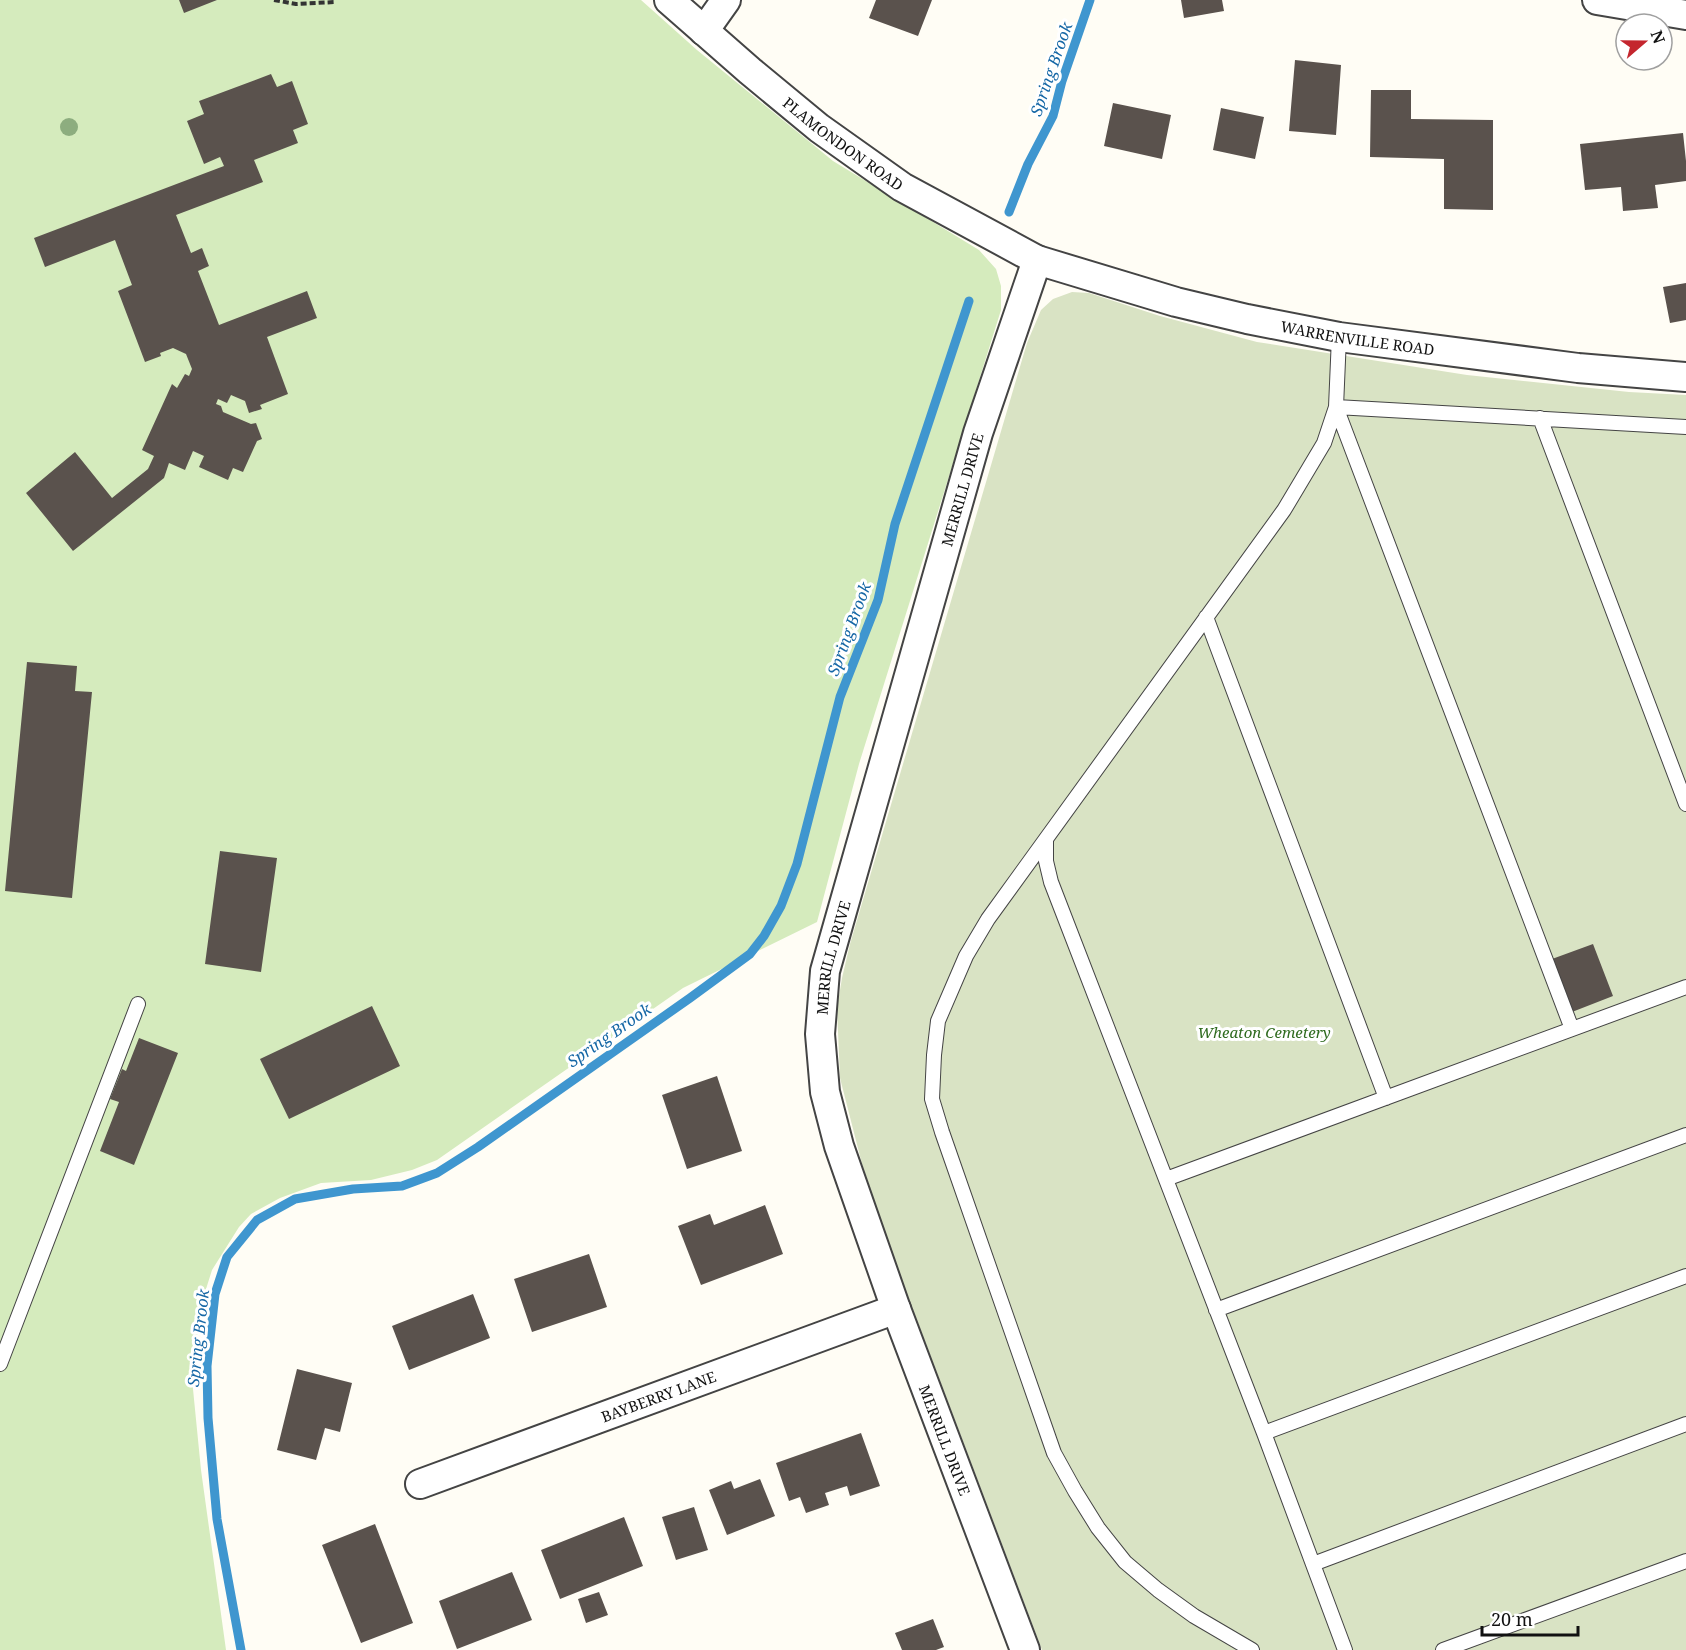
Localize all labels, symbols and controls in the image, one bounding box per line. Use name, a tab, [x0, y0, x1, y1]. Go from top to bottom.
north arrow	[1614, 12, 1674, 72]
water label: Spring Brook	[1025, 18, 1078, 119]
text: N	[1646, 27, 1671, 47]
street label: PLAMONDON ROAD	[779, 92, 907, 195]
street label: WARRENVILLE ROAD	[1279, 316, 1436, 359]
street label: MERRILL DRIVE	[936, 431, 988, 549]
water label: Spring Brook	[822, 578, 876, 679]
street label: MERRILL DRIVE	[812, 898, 855, 1016]
water label: Spring Brook	[563, 997, 656, 1072]
park label: Wheaton Cemetery	[1197, 1022, 1331, 1042]
water label: Spring Brook	[182, 1287, 214, 1388]
street label: BAYBERRY LANE	[598, 1366, 719, 1427]
street label: MERRILL DRIVE	[915, 1382, 975, 1498]
scale bar	[1482, 1599, 1578, 1637]
text: 20 m	[1491, 1607, 1533, 1631]

